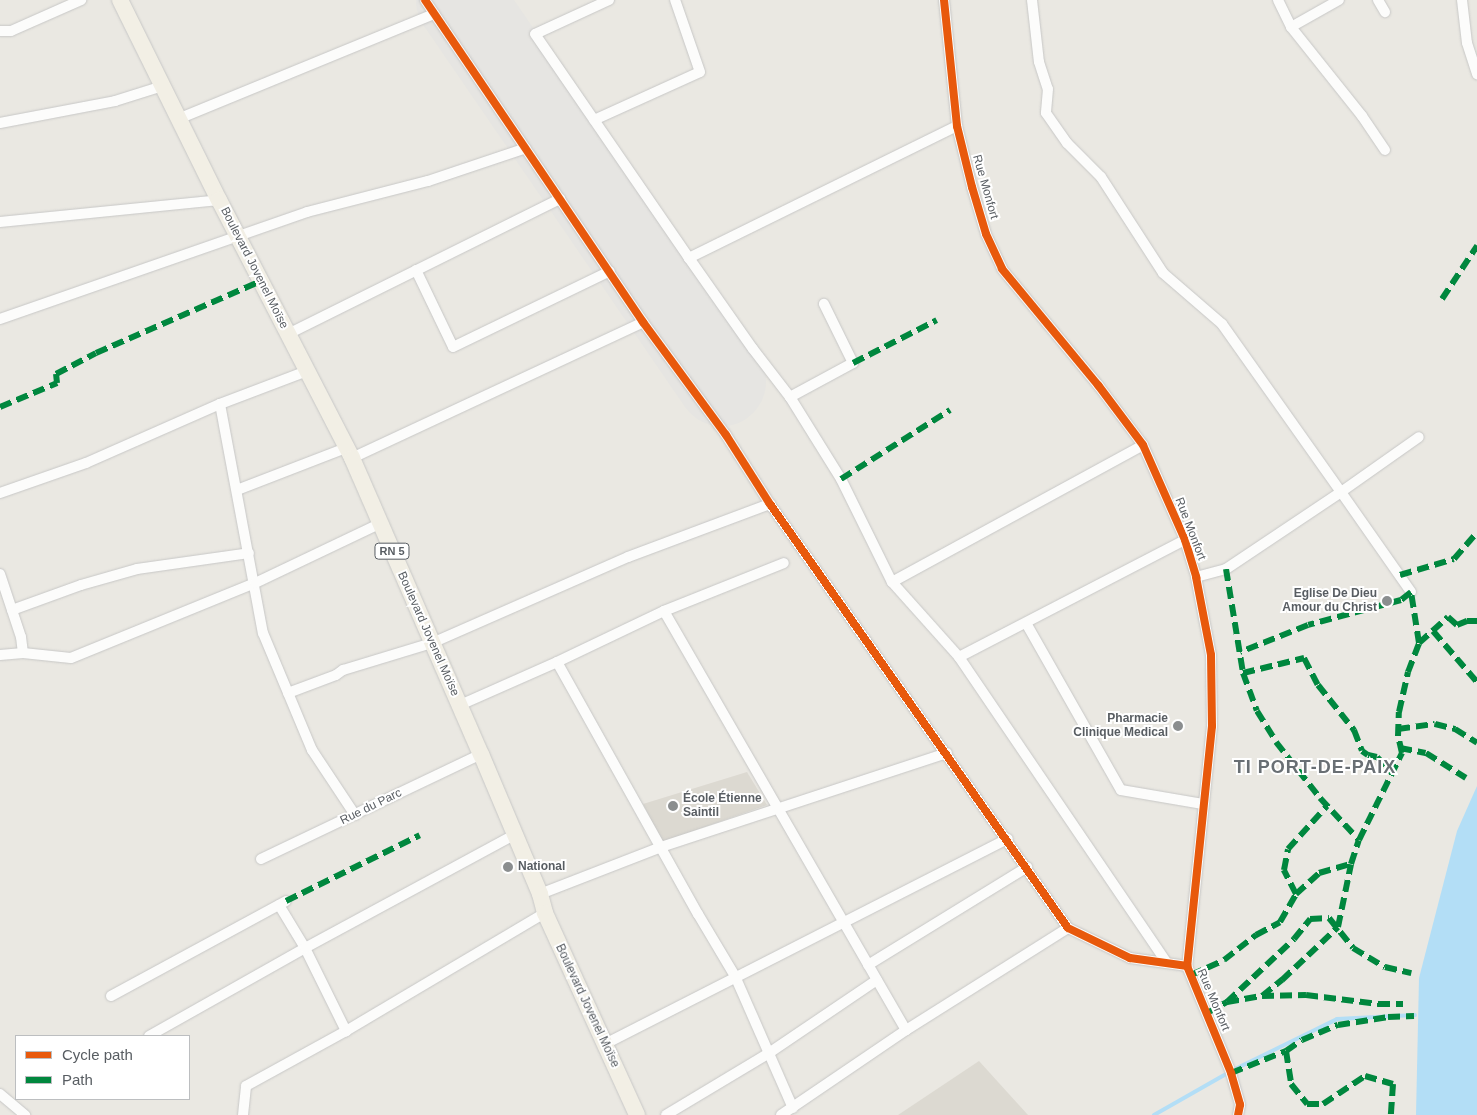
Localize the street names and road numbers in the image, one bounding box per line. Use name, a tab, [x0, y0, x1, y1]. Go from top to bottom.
street label: Rue Monfort	[969, 153, 1001, 221]
street label: Boulevard Jovenel Moïse	[217, 205, 291, 331]
street label: Rue Monfort	[1171, 496, 1209, 562]
road number: RN 5	[373, 542, 411, 560]
street label: Boulevard Jovenel Moïse	[394, 570, 462, 698]
street label: Rue du Parc	[338, 786, 404, 828]
street label: Boulevard Jovenel Moïse	[552, 942, 622, 1070]
street label: Rue Monfort	[1193, 967, 1233, 1033]

